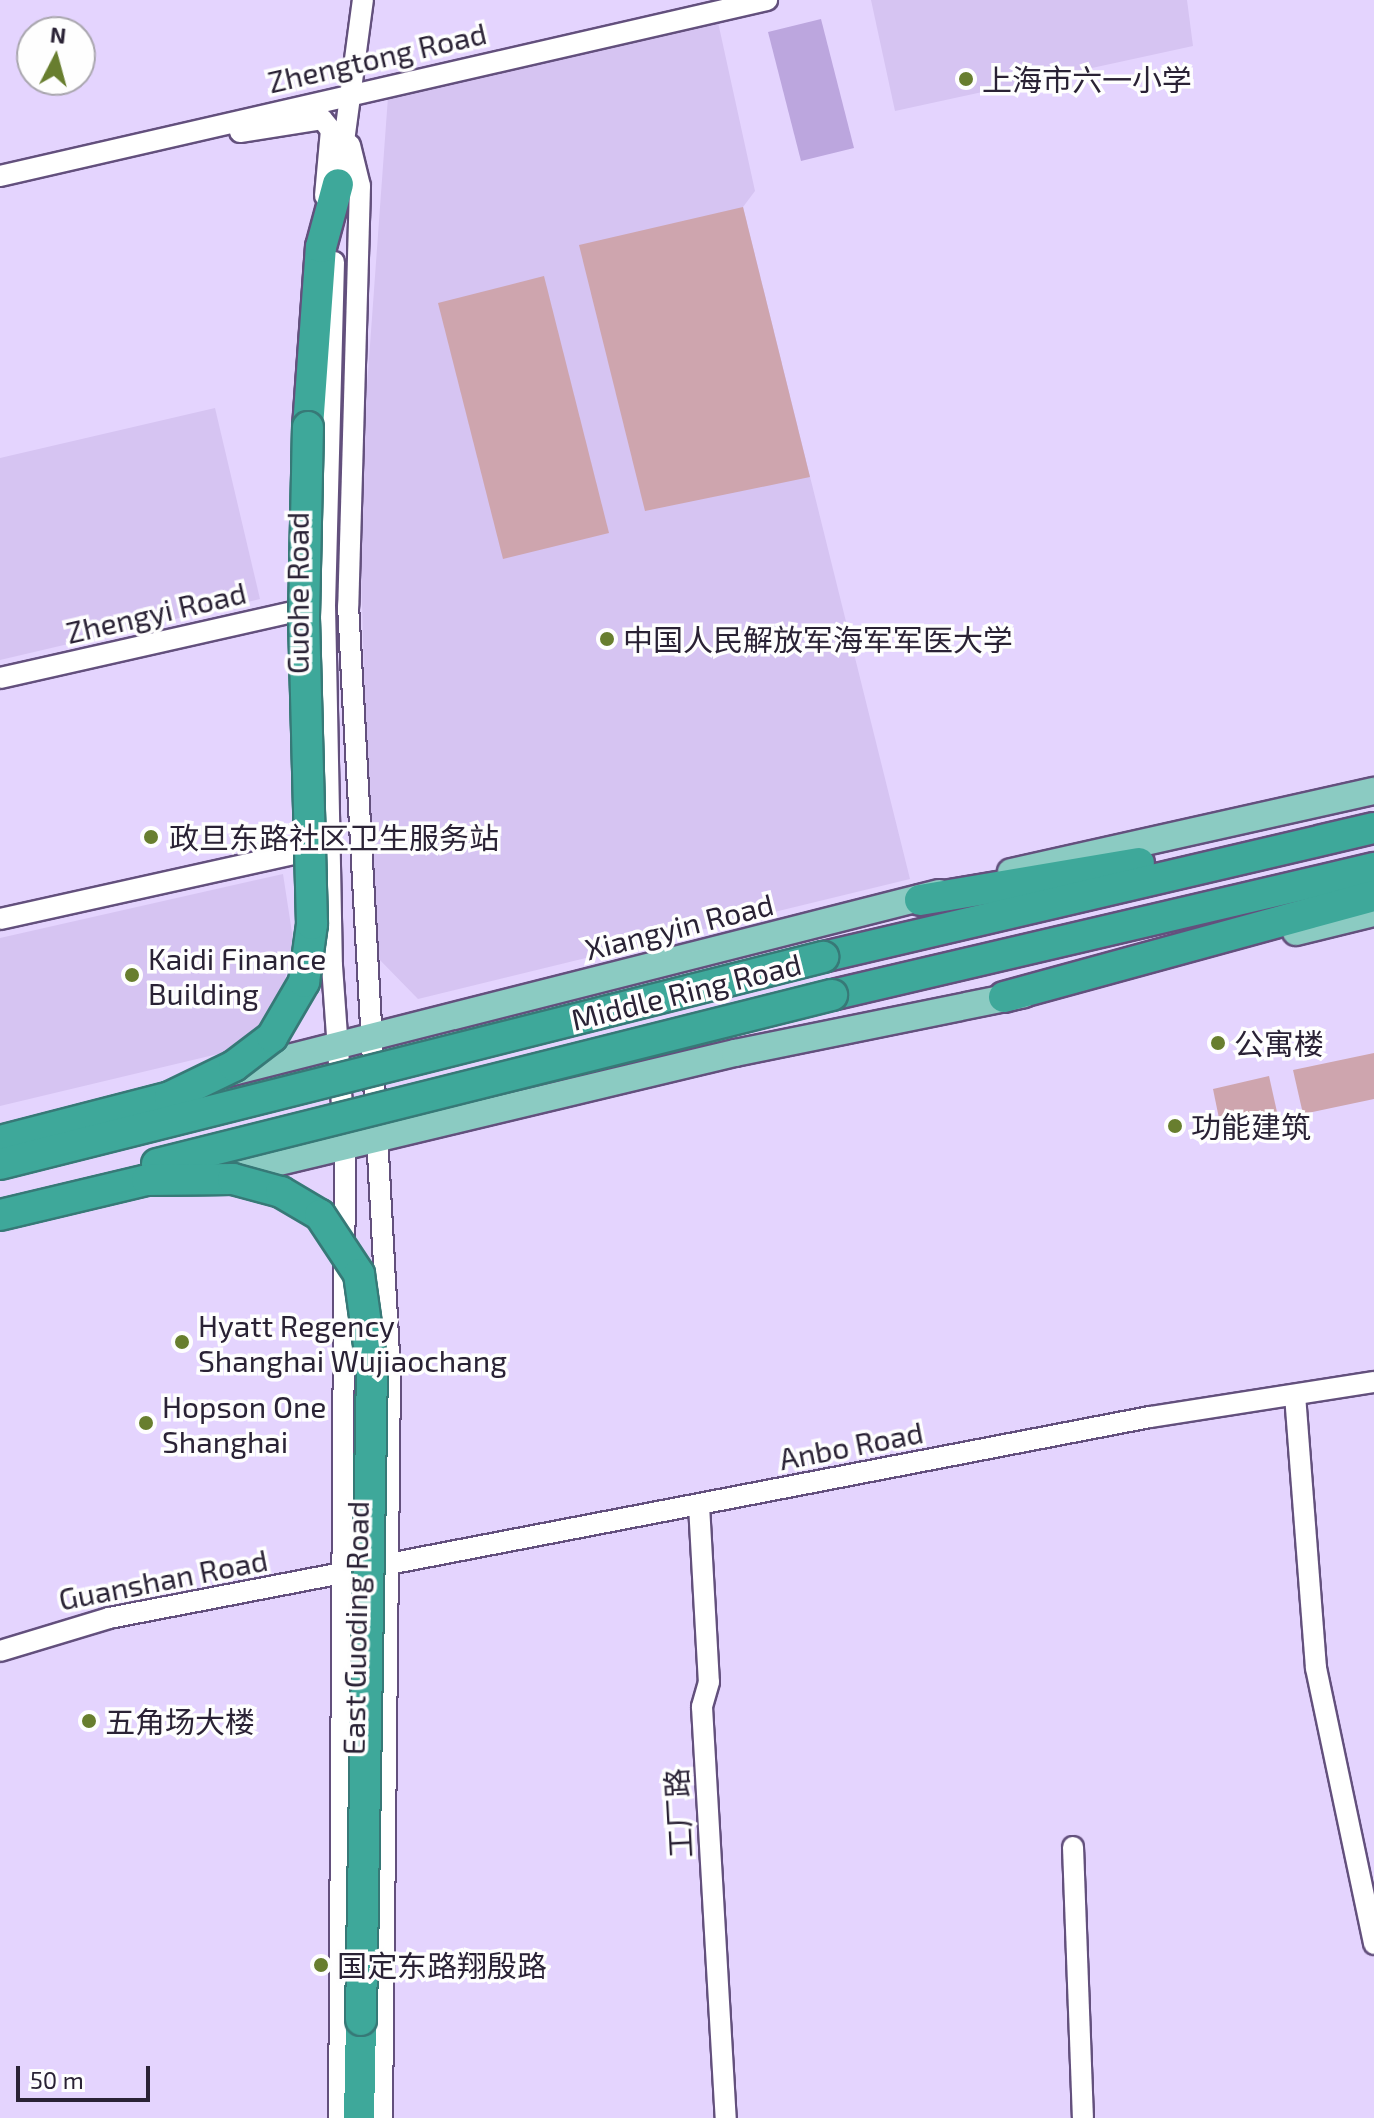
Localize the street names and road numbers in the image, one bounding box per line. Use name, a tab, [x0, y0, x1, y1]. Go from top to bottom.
street label: Zhengtong Road	[264, 14, 490, 100]
street label: Guohe Road	[279, 512, 315, 674]
street label: Zhengyi Road	[62, 574, 250, 650]
street label: Xiangyin Road	[581, 885, 777, 967]
street label: Middle Ring Road	[567, 945, 805, 1037]
street label: Anbo Road	[776, 1413, 926, 1477]
street label: East Guoding Road	[335, 1501, 375, 1755]
street label: Guanshan Road	[55, 1541, 271, 1617]
street label: 工厂路	[658, 1767, 698, 1859]

